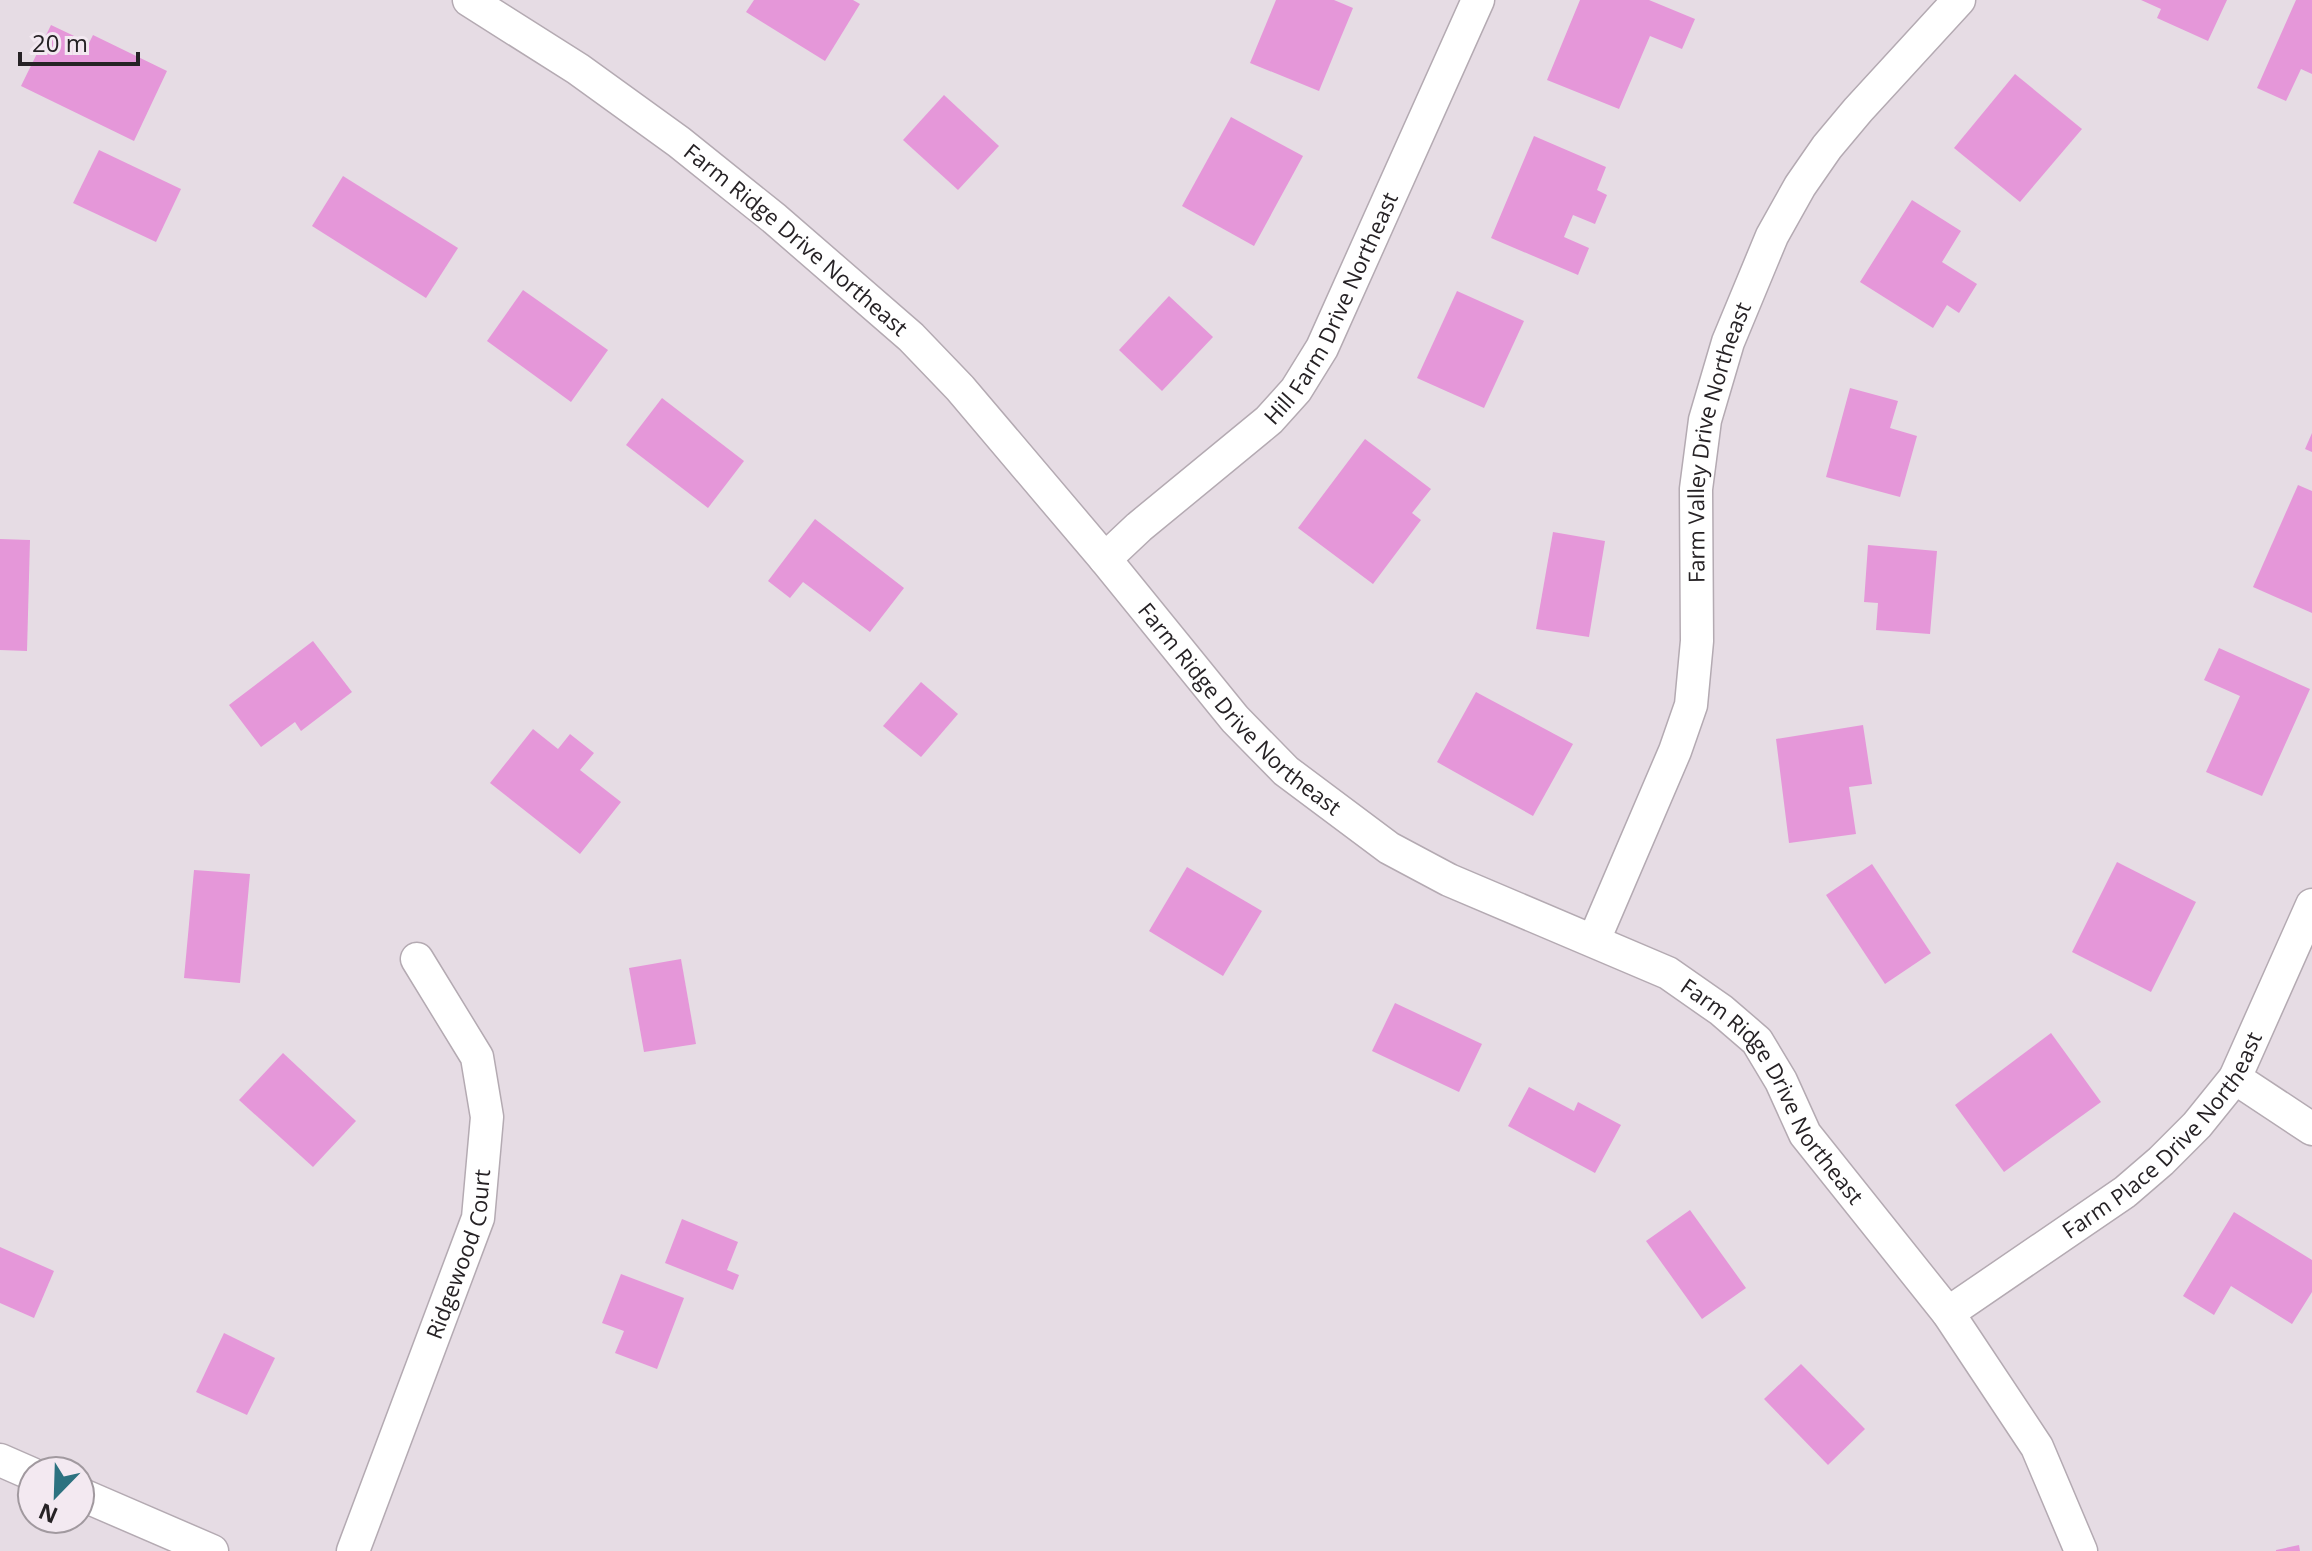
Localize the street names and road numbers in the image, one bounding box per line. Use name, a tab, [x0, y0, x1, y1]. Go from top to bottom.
street label: Farm Ridge Drive Northeast	[678, 136, 915, 342]
street label: Hill Farm Drive Northeast	[1256, 187, 1404, 430]
street label: Farm Valley Drive Northeast	[1680, 297, 1757, 583]
street label: Farm Ridge Drive Northeast	[1132, 596, 1348, 821]
street label: Farm Ridge Drive Northeast	[1675, 971, 1871, 1210]
street label: Farm Place Drive Northeast	[2056, 1026, 2268, 1245]
street label: Ridgewood Court	[418, 1168, 496, 1343]

